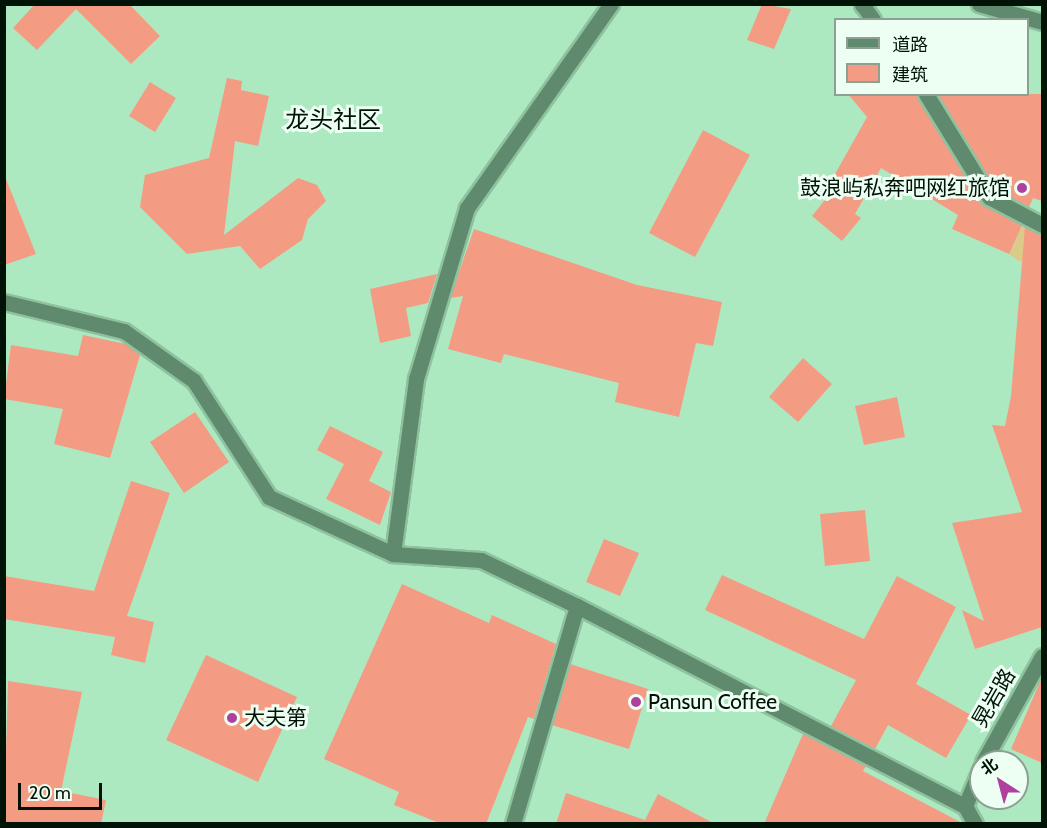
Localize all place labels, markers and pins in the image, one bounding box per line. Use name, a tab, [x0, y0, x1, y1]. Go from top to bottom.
place label: 鼓浪屿私奔吧网红旅馆	[800, 175, 1010, 201]
marker: 鼓浪屿私奔吧网红旅馆	[1015, 181, 1029, 195]
place label: Pansun Coffee	[648, 689, 777, 715]
marker: Pansun Coffee	[629, 695, 643, 709]
place label: 大夫第	[244, 705, 307, 731]
marker: 大夫第	[225, 711, 239, 725]

